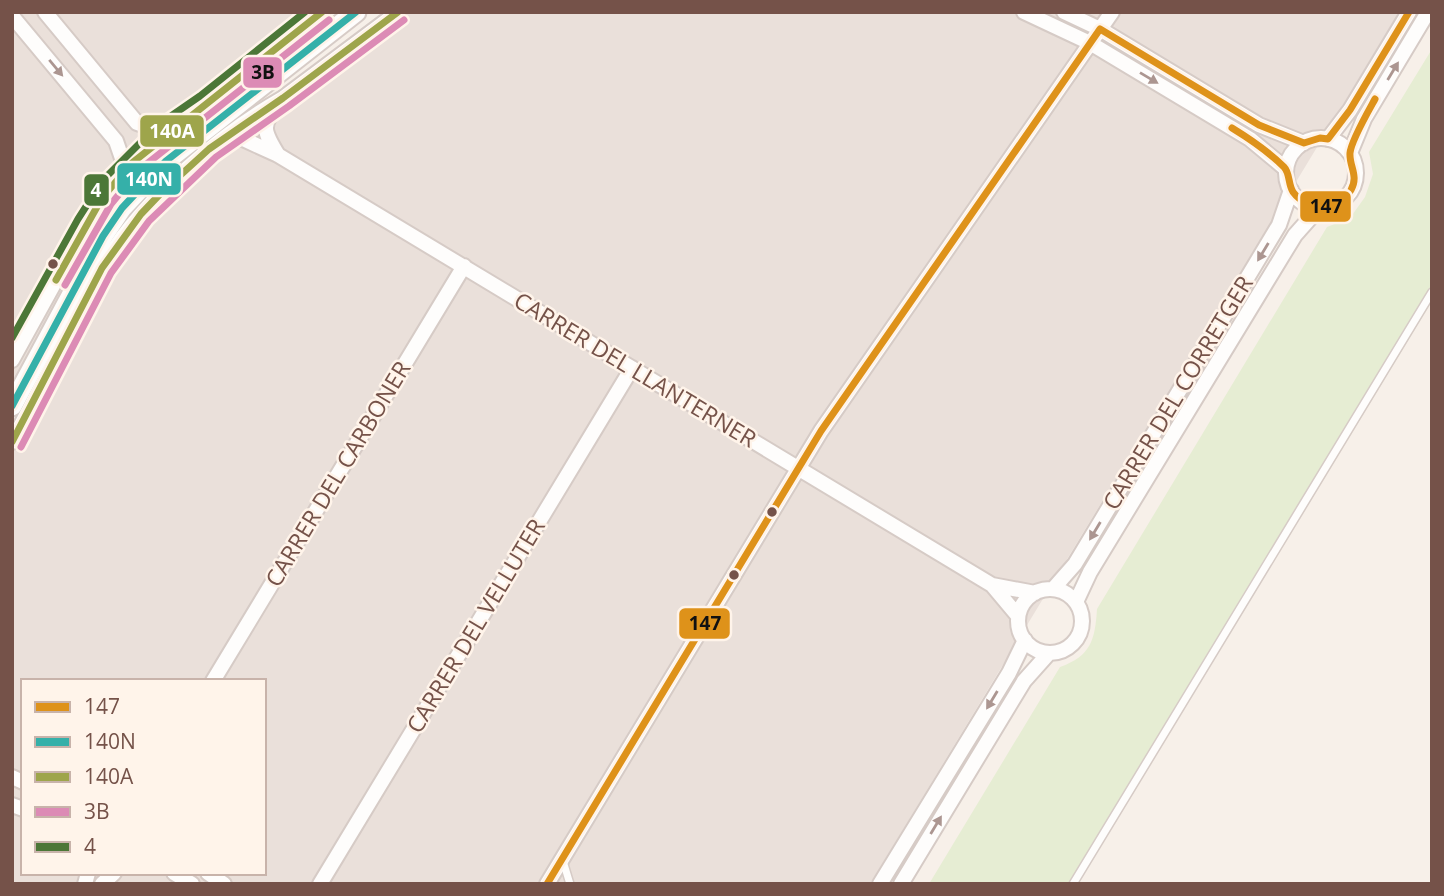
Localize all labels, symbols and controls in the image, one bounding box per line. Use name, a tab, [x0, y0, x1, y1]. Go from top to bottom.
line badge: 3B	[242, 56, 283, 89]
text: 3B	[251, 59, 275, 85]
one-way arrow	[48, 60, 63, 77]
one-way arrow	[1386, 61, 1399, 80]
one-way arrow	[1139, 71, 1158, 84]
line badge: 140A	[139, 114, 205, 148]
text: 140A	[149, 118, 196, 144]
line badge: 140N	[116, 162, 182, 196]
text: 140N	[125, 166, 173, 192]
line badge: 4	[83, 173, 110, 207]
text: 4	[91, 177, 102, 203]
line badge: 147	[1299, 190, 1352, 223]
text: 147	[1310, 193, 1342, 219]
one-way arrow	[1257, 243, 1269, 262]
unlabelled marker	[46, 257, 60, 271]
street label: CARRER DEL CORRETGER	[1094, 269, 1260, 515]
street label: CARRER DEL LLANTERNER	[508, 284, 763, 454]
street label: CARRER DEL CARBONER	[257, 355, 417, 592]
unlabelled marker	[765, 505, 779, 519]
street label: CARRER DEL VELLUTER	[398, 512, 552, 739]
one-way arrow	[1089, 521, 1101, 540]
unlabelled marker	[727, 568, 741, 582]
line badge: 147	[678, 607, 731, 640]
text: 147	[689, 610, 721, 636]
legend	[21, 679, 266, 875]
one-way arrow	[986, 691, 998, 710]
text: 147	[84, 692, 120, 720]
text: 140N	[84, 727, 136, 755]
text: 140A	[84, 762, 134, 790]
text: 3B	[84, 797, 110, 825]
one-way arrow	[930, 816, 943, 835]
text: 4	[84, 832, 96, 860]

